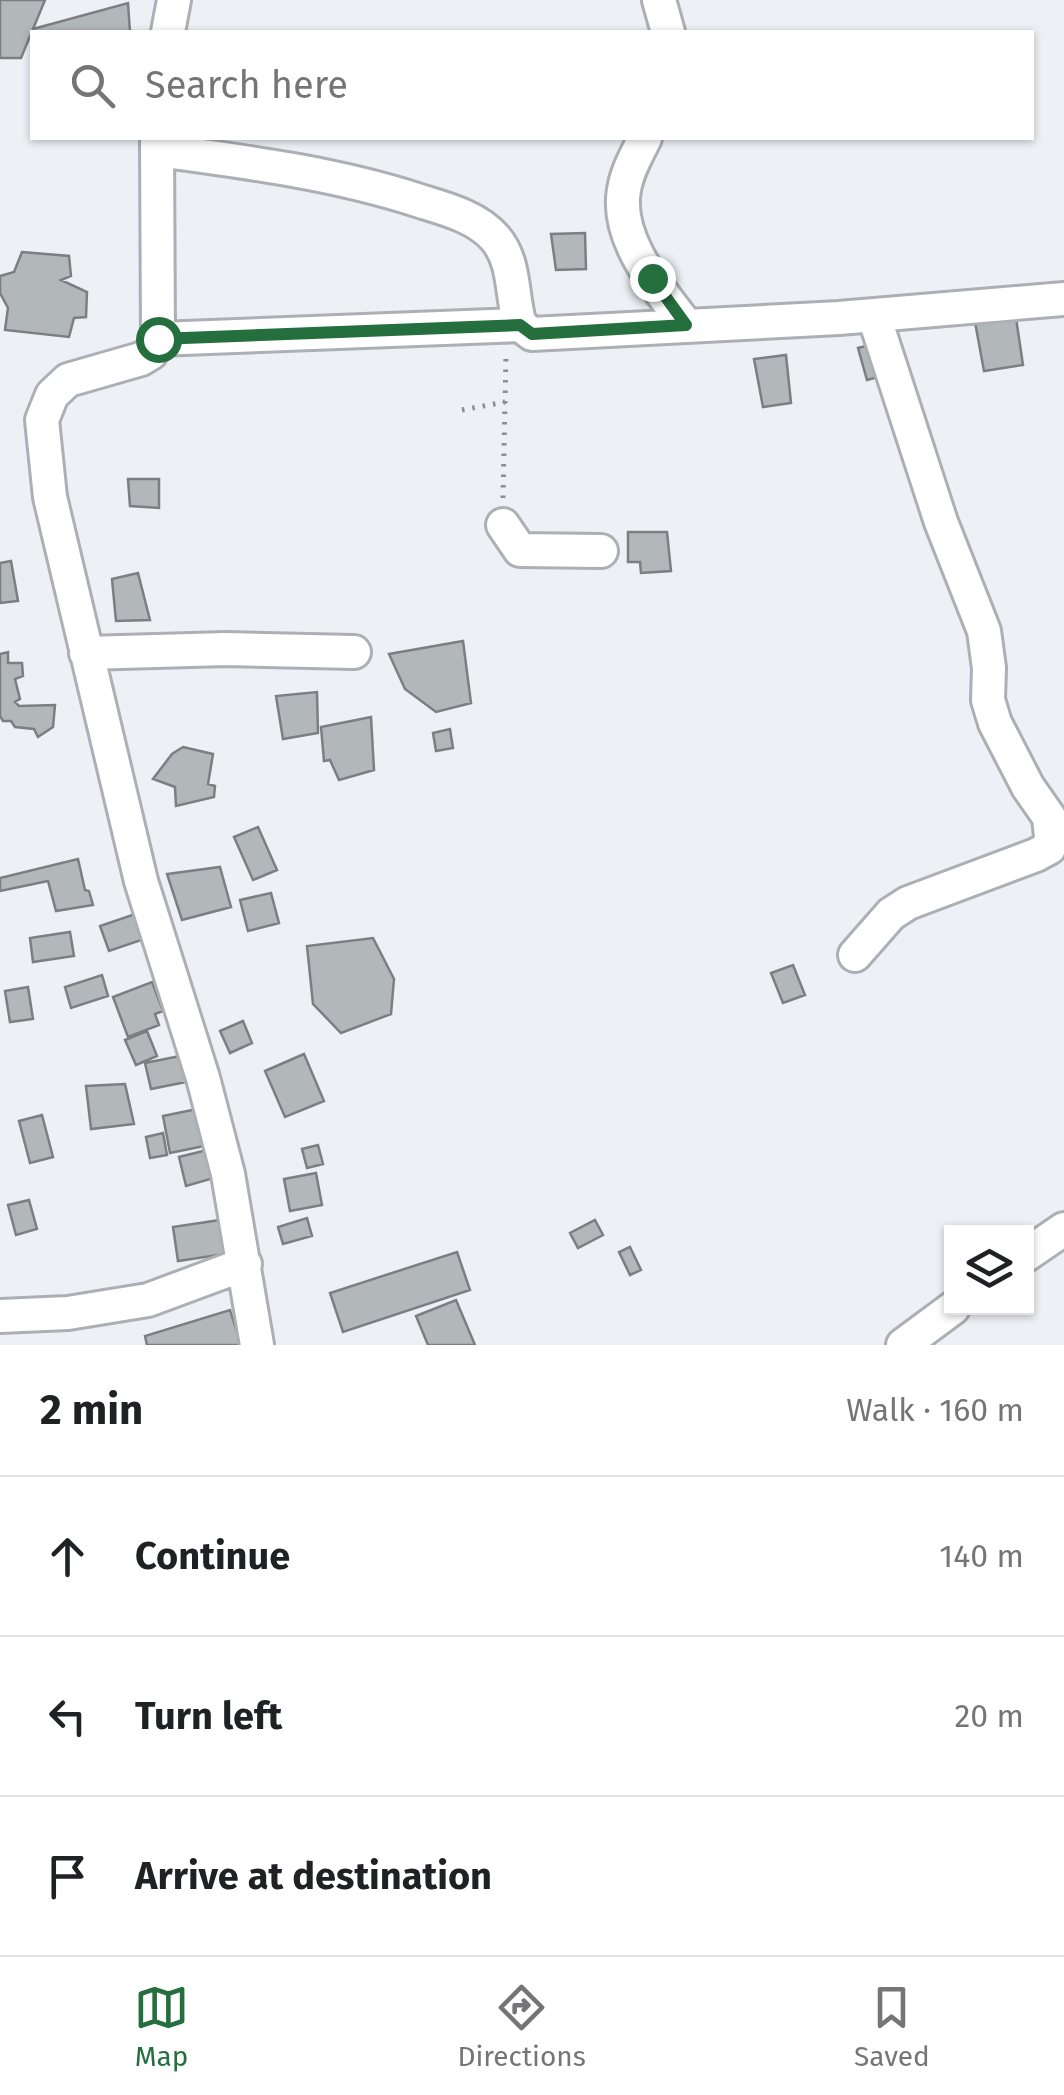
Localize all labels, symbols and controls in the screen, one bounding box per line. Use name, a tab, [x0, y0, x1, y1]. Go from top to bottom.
search box	[30, 30, 1034, 140]
icon: search	[65, 58, 120, 113]
text: Search here	[145, 62, 348, 108]
route end	[630, 256, 676, 302]
route start	[136, 317, 182, 363]
map controls	[944, 1225, 1034, 1315]
button: layers	[944, 1225, 1034, 1315]
text: 2 min	[40, 1385, 143, 1435]
text: Walk · 160 m	[846, 1391, 1024, 1429]
icon: ahead	[40, 1529, 95, 1584]
text: Continue	[135, 1533, 290, 1579]
text: 140 m	[939, 1537, 1024, 1575]
icon: left	[40, 1689, 95, 1744]
text: Turn left	[135, 1693, 282, 1739]
text: 20 m	[954, 1697, 1024, 1735]
icon: arrive	[40, 1849, 95, 1904]
text: Arrive at destination	[135, 1853, 492, 1899]
tab: Map	[134, 1980, 189, 2073]
tab: Directions	[457, 1980, 586, 2073]
tab: Saved	[854, 1980, 930, 2073]

